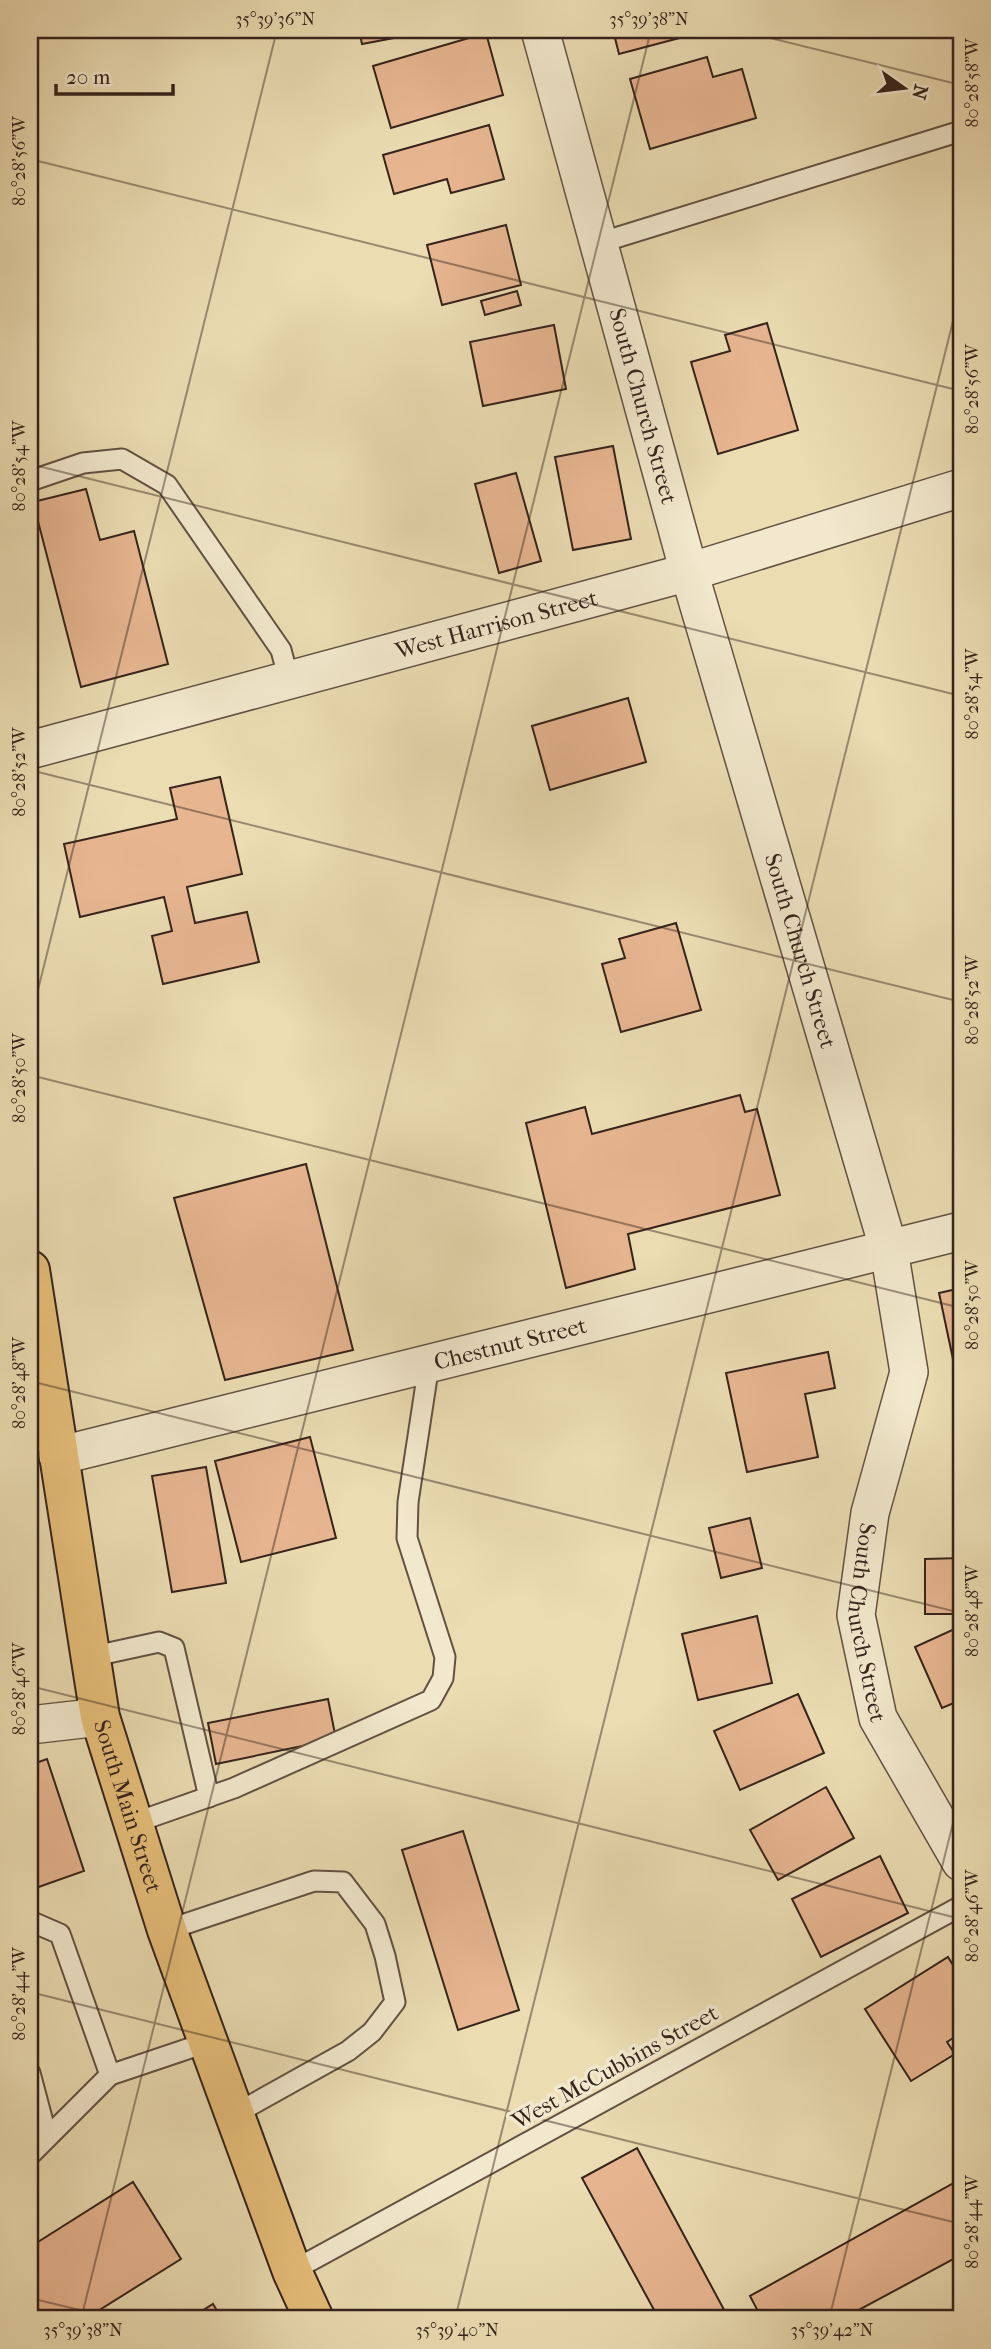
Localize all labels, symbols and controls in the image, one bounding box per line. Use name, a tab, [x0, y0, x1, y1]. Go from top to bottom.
text: 35°39'36"N	[235, 9, 315, 30]
text: 35°39'38"N	[609, 9, 689, 30]
text: 80°28'58"W	[962, 37, 983, 128]
scale bar	[56, 52, 173, 96]
north arrow	[869, 52, 939, 122]
text: 20 m	[66, 65, 111, 89]
text: N	[907, 82, 932, 102]
text: 80°28'56"W	[9, 115, 30, 206]
street label: South Church Street	[604, 305, 683, 507]
text: 80°28'56"W	[962, 343, 983, 434]
text: 80°28'54"W	[9, 419, 30, 511]
street label: West Harrison Street	[391, 584, 600, 665]
text: 80°28'54"W	[962, 647, 983, 739]
text: 80°28'52"W	[9, 726, 30, 817]
street label: South Church Street	[759, 850, 842, 1051]
text: 80°28'52"W	[962, 954, 983, 1045]
text: 80°28'50"W	[9, 1032, 30, 1123]
text: 80°28'50"W	[962, 1259, 983, 1350]
street label: Chestnut Street	[431, 1311, 589, 1375]
text: 80°28'48"W	[9, 1336, 30, 1429]
street label: South Church Street	[842, 1521, 892, 1724]
text: 80°28'48"W	[962, 1564, 983, 1657]
text: 80°28'46"W	[9, 1641, 30, 1735]
street label: South Main Street	[88, 1716, 168, 1896]
text: 80°28'46"W	[962, 1868, 983, 1962]
text: 80°28'44"W	[9, 1946, 30, 2041]
street label: West McCubbins Street	[506, 1999, 723, 2135]
text: 80°28'44"W	[962, 2174, 983, 2269]
text: 35°39'38"N	[43, 2320, 123, 2341]
text: 35°39'40"N	[415, 2320, 499, 2341]
text: 35°39'42"N	[791, 2320, 874, 2341]

